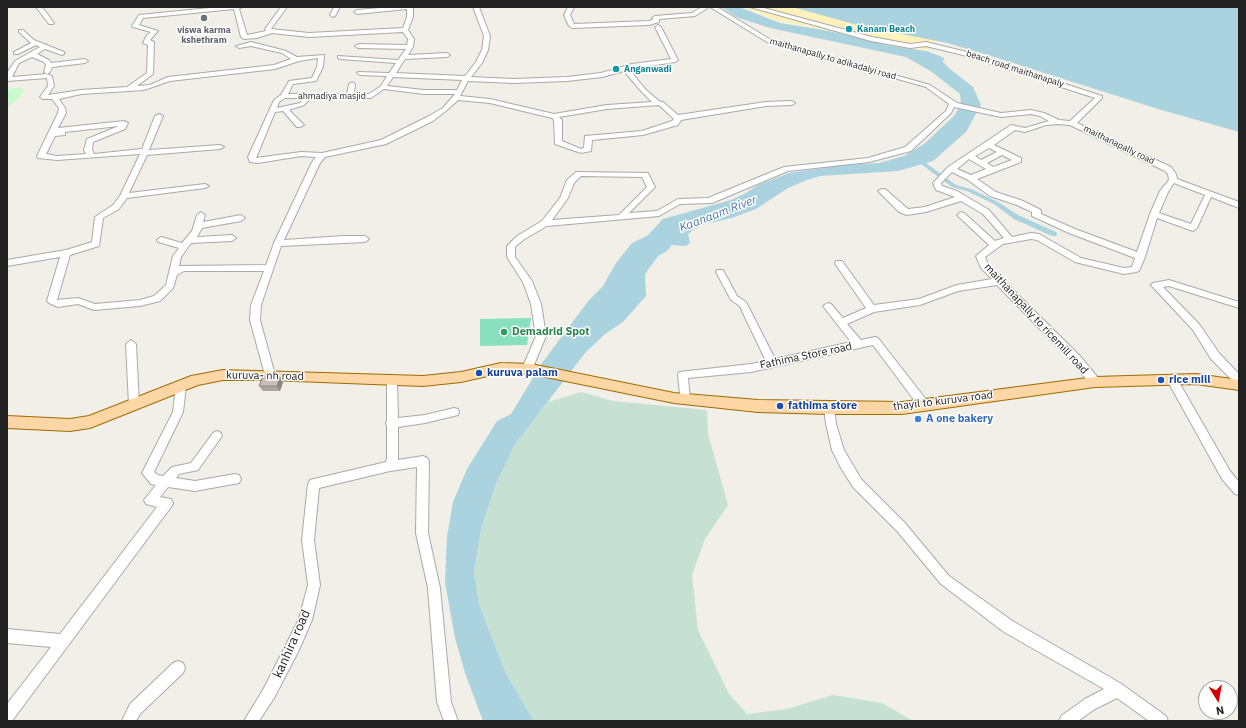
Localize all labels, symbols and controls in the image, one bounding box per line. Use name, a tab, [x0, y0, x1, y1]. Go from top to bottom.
marker: viswa karma kshethram	[199, 13, 209, 23]
marker: Kanam Beach	[844, 24, 854, 34]
place label: Kanam Beach	[857, 24, 915, 34]
place label: viswa karma kshethram	[177, 25, 231, 46]
street label: maithanapally to adikadalyi road	[769, 36, 897, 82]
street label: beach road maithanapaly	[965, 48, 1065, 90]
marker: Anganwadi	[611, 64, 621, 74]
place label: Anganwadi	[624, 64, 672, 74]
street label: ahmadiya masjid	[298, 91, 366, 101]
street label: maithanapally road	[1082, 123, 1156, 167]
water label: Kaanaam River	[677, 193, 759, 235]
street label: maithanapally to ricemill road	[981, 261, 1091, 377]
place label: Demadrid Spot	[512, 325, 589, 339]
marker: Demadrid Spot	[499, 327, 509, 337]
street label: Fathima Store road	[759, 340, 853, 372]
place label: kuruva palam	[487, 366, 558, 380]
marker: kuruva palam	[474, 368, 484, 378]
street label: kuruva- nh road	[226, 369, 304, 383]
place label: rice mill	[1169, 373, 1211, 387]
marker: rice mill	[1156, 375, 1166, 385]
street label: thayil to kuruva road	[892, 388, 994, 414]
place label: fathima store	[788, 399, 857, 413]
marker: fathima store	[775, 401, 785, 411]
place label: A one bakery	[926, 412, 993, 426]
marker: A one bakery	[913, 414, 923, 424]
street label: kanhira road	[270, 608, 314, 680]
north arrow	[1198, 680, 1238, 720]
text: N	[1215, 703, 1225, 718]

